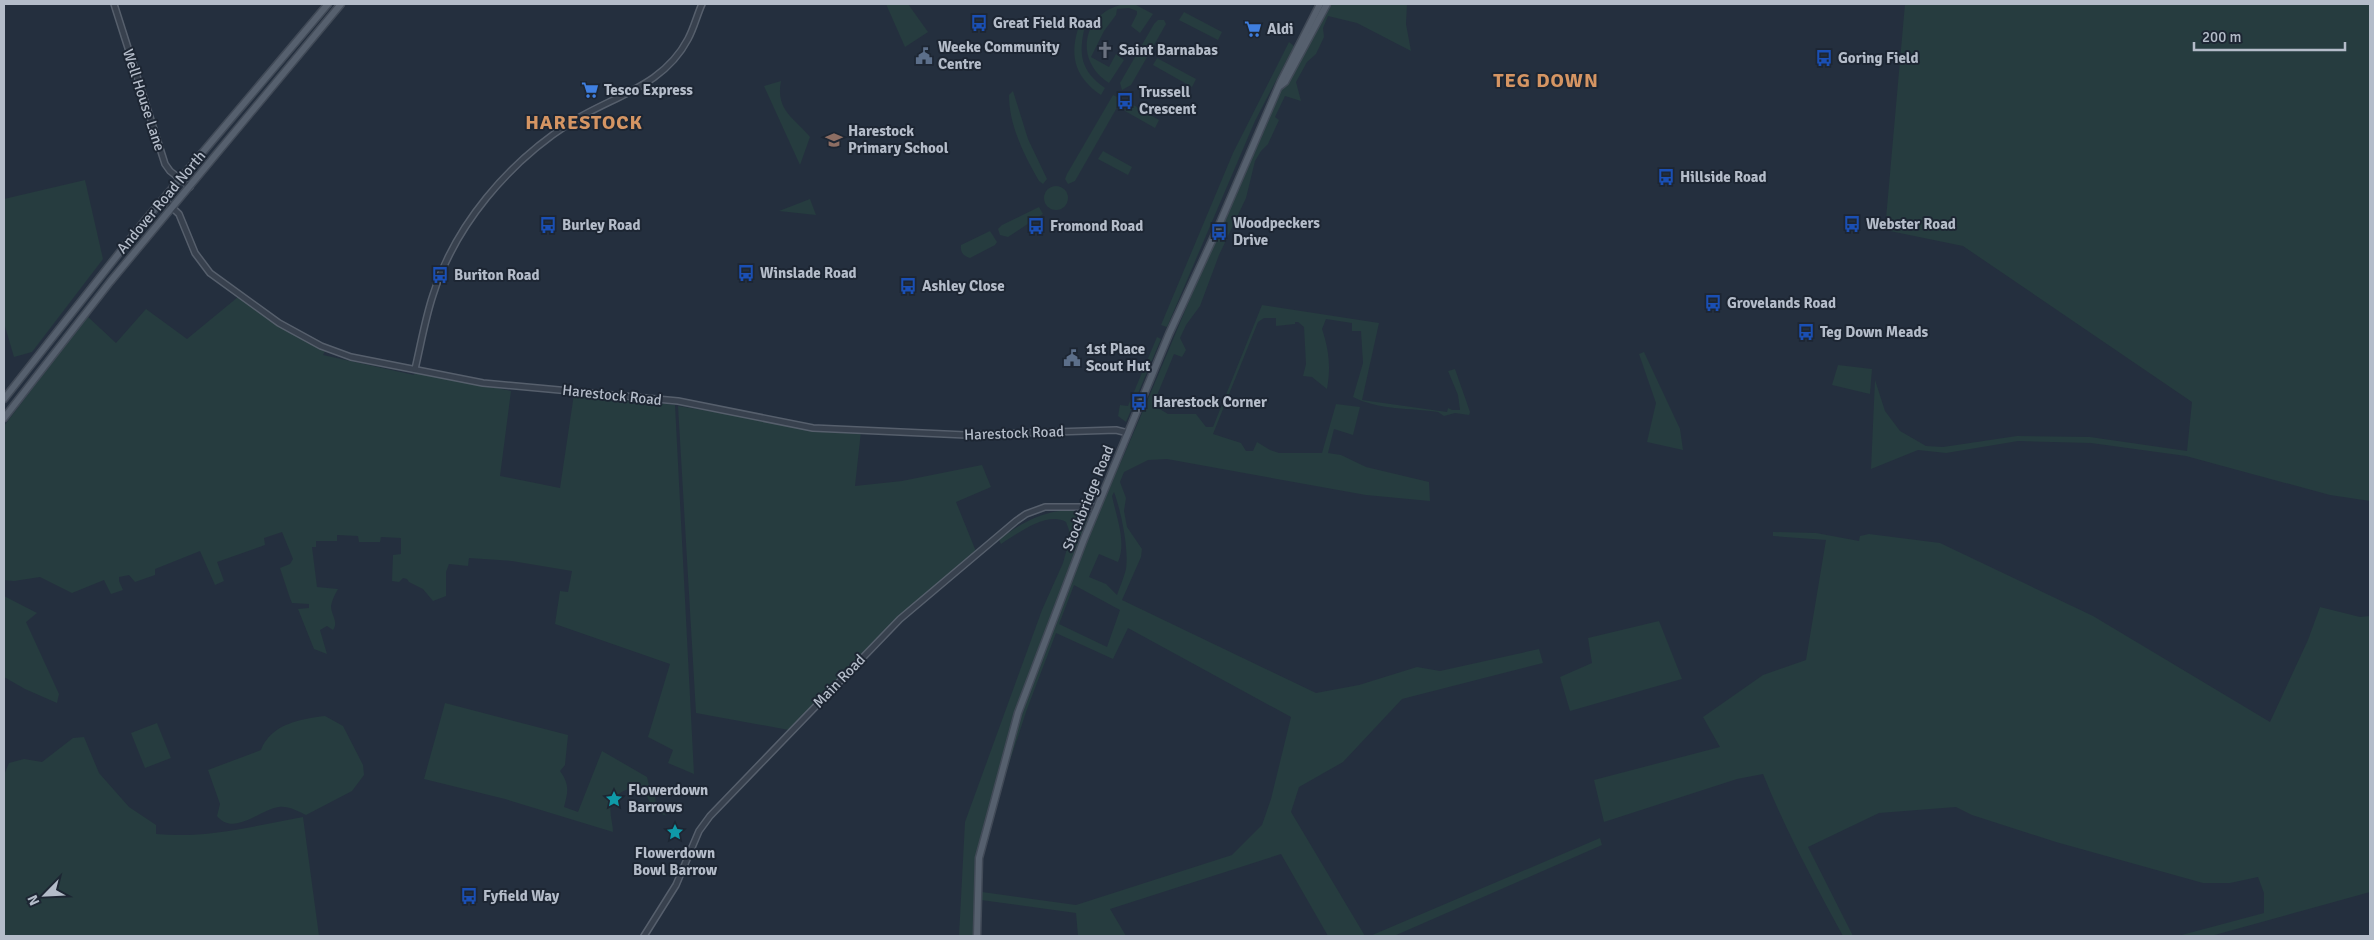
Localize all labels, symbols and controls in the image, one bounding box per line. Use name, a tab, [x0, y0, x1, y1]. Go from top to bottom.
bus stop icon: Great Field Road	[969, 13, 989, 33]
place label: Great Field Road	[993, 14, 1101, 32]
supermarket icon: Aldi	[1243, 19, 1263, 39]
place label: Aldi	[1267, 20, 1294, 38]
scale bar	[2194, 20, 2345, 52]
text: 200 m	[2202, 28, 2242, 46]
place label: Weeke Community Centre	[938, 38, 1060, 73]
church icon: Saint Barnabas	[1095, 40, 1115, 60]
place label: Saint Barnabas	[1119, 41, 1218, 59]
public building icon: Weeke Community Centre	[914, 46, 934, 66]
street label: Well House Lane	[119, 47, 169, 153]
bus stop icon: Goring Field	[1814, 48, 1834, 68]
place label: Goring Field	[1838, 49, 1919, 67]
district label: TEG DOWN	[1493, 68, 1599, 93]
supermarket icon: Tesco Express	[580, 80, 600, 100]
place label: Tesco Express	[604, 81, 693, 99]
place label: Trussell Crescent	[1139, 83, 1197, 118]
bus stop icon: Trussell Crescent	[1115, 91, 1135, 111]
district label: HARESTOCK	[525, 110, 643, 135]
place label: Harestock Primary School	[848, 122, 949, 157]
school or university icon: Harestock Primary School	[824, 130, 844, 150]
street label: Andover Road North	[113, 147, 209, 257]
bus stop icon: Hillside Road	[1656, 167, 1676, 187]
place label: Hillside Road	[1680, 168, 1767, 186]
place label: Woodpeckers Drive	[1233, 214, 1320, 249]
bus stop icon: Webster Road	[1842, 214, 1862, 234]
bus stop icon: Burley Road	[538, 215, 558, 235]
place label: Webster Road	[1866, 215, 1956, 233]
place label: Burley Road	[562, 216, 641, 234]
bus stop icon: Fromond Road	[1026, 216, 1046, 236]
place label: Fromond Road	[1050, 217, 1143, 235]
bus stop icon: Woodpeckers Drive	[1209, 222, 1229, 242]
bus stop icon: Winslade Road	[736, 263, 756, 283]
place label: Winslade Road	[760, 264, 857, 282]
bus stop icon: Buriton Road	[430, 265, 450, 285]
place label: Buriton Road	[454, 266, 539, 284]
bus stop icon: Ashley Close	[898, 276, 918, 296]
place label: Ashley Close	[922, 277, 1005, 295]
bus stop icon: Grovelands Road	[1703, 293, 1723, 313]
place label: Grovelands Road	[1727, 294, 1836, 312]
bus stop icon: Teg Down Meads	[1796, 322, 1816, 342]
place label: Teg Down Meads	[1820, 323, 1928, 341]
place label: 1st Place Scout Hut	[1086, 340, 1151, 375]
public building icon: 1st Place Scout Hut	[1062, 348, 1082, 368]
street label: Harestock Road	[561, 381, 663, 409]
bus stop icon: Harestock Corner	[1129, 392, 1149, 412]
place label: Harestock Corner	[1153, 393, 1267, 411]
street label: Harestock Road	[964, 422, 1064, 444]
street label: Stockbridge Road	[1059, 442, 1117, 553]
street label: Main Road	[809, 650, 869, 711]
place label: Flowerdown Barrows	[628, 781, 708, 816]
place icon: Flowerdown Barrows	[604, 789, 624, 809]
place icon: Flowerdown Bowl Barrow	[665, 822, 685, 842]
place label: Flowerdown Bowl Barrow	[633, 844, 718, 879]
north arrow	[20, 870, 70, 920]
bus stop icon: Fyfield Way	[459, 886, 479, 906]
place label: Fyfield Way	[483, 887, 560, 905]
text: N	[24, 892, 43, 908]

